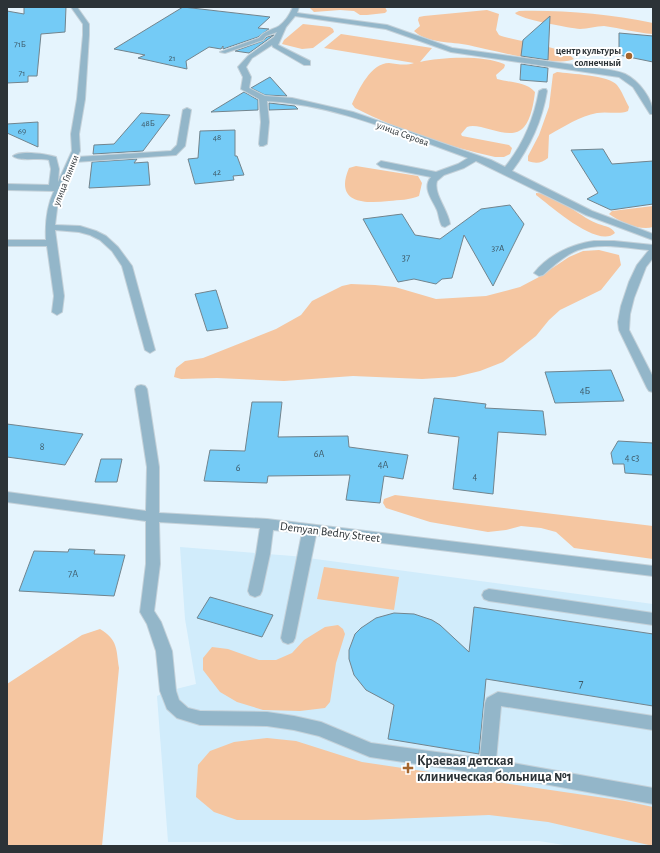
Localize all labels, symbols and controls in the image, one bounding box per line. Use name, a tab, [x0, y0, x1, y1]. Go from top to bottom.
house number: 71Б	[14, 40, 26, 49]
place label: центр культуры солнечный	[556, 46, 621, 68]
marker: центр культуры солнечный	[624, 51, 634, 61]
house number: 21	[168, 54, 176, 63]
house number: 71	[19, 69, 25, 78]
house number: 48Б	[141, 119, 155, 128]
street label: улица Серова	[374, 120, 430, 148]
house number: 69	[18, 127, 26, 136]
house number: 48	[213, 133, 221, 142]
street label: улица Глинки	[51, 154, 81, 208]
house number: 42	[213, 168, 221, 177]
house number: 37А	[492, 244, 505, 253]
house number: 37	[402, 253, 410, 263]
house number: 4Б	[580, 386, 591, 396]
house number: 8	[40, 442, 45, 452]
house number: 6А	[314, 449, 324, 459]
house number: 4 с3	[625, 453, 639, 463]
house number: 4А	[378, 460, 388, 470]
house number: 6	[236, 463, 241, 473]
house number: 4	[473, 472, 478, 482]
street label: Demyan Bedny Street	[279, 520, 381, 545]
house number: 7А	[68, 569, 78, 579]
house number: 7	[578, 677, 584, 689]
place label: Краевая детская клиническая больница №1	[417, 754, 572, 784]
marker: Краевая детская клиническая больница №1	[402, 762, 414, 774]

